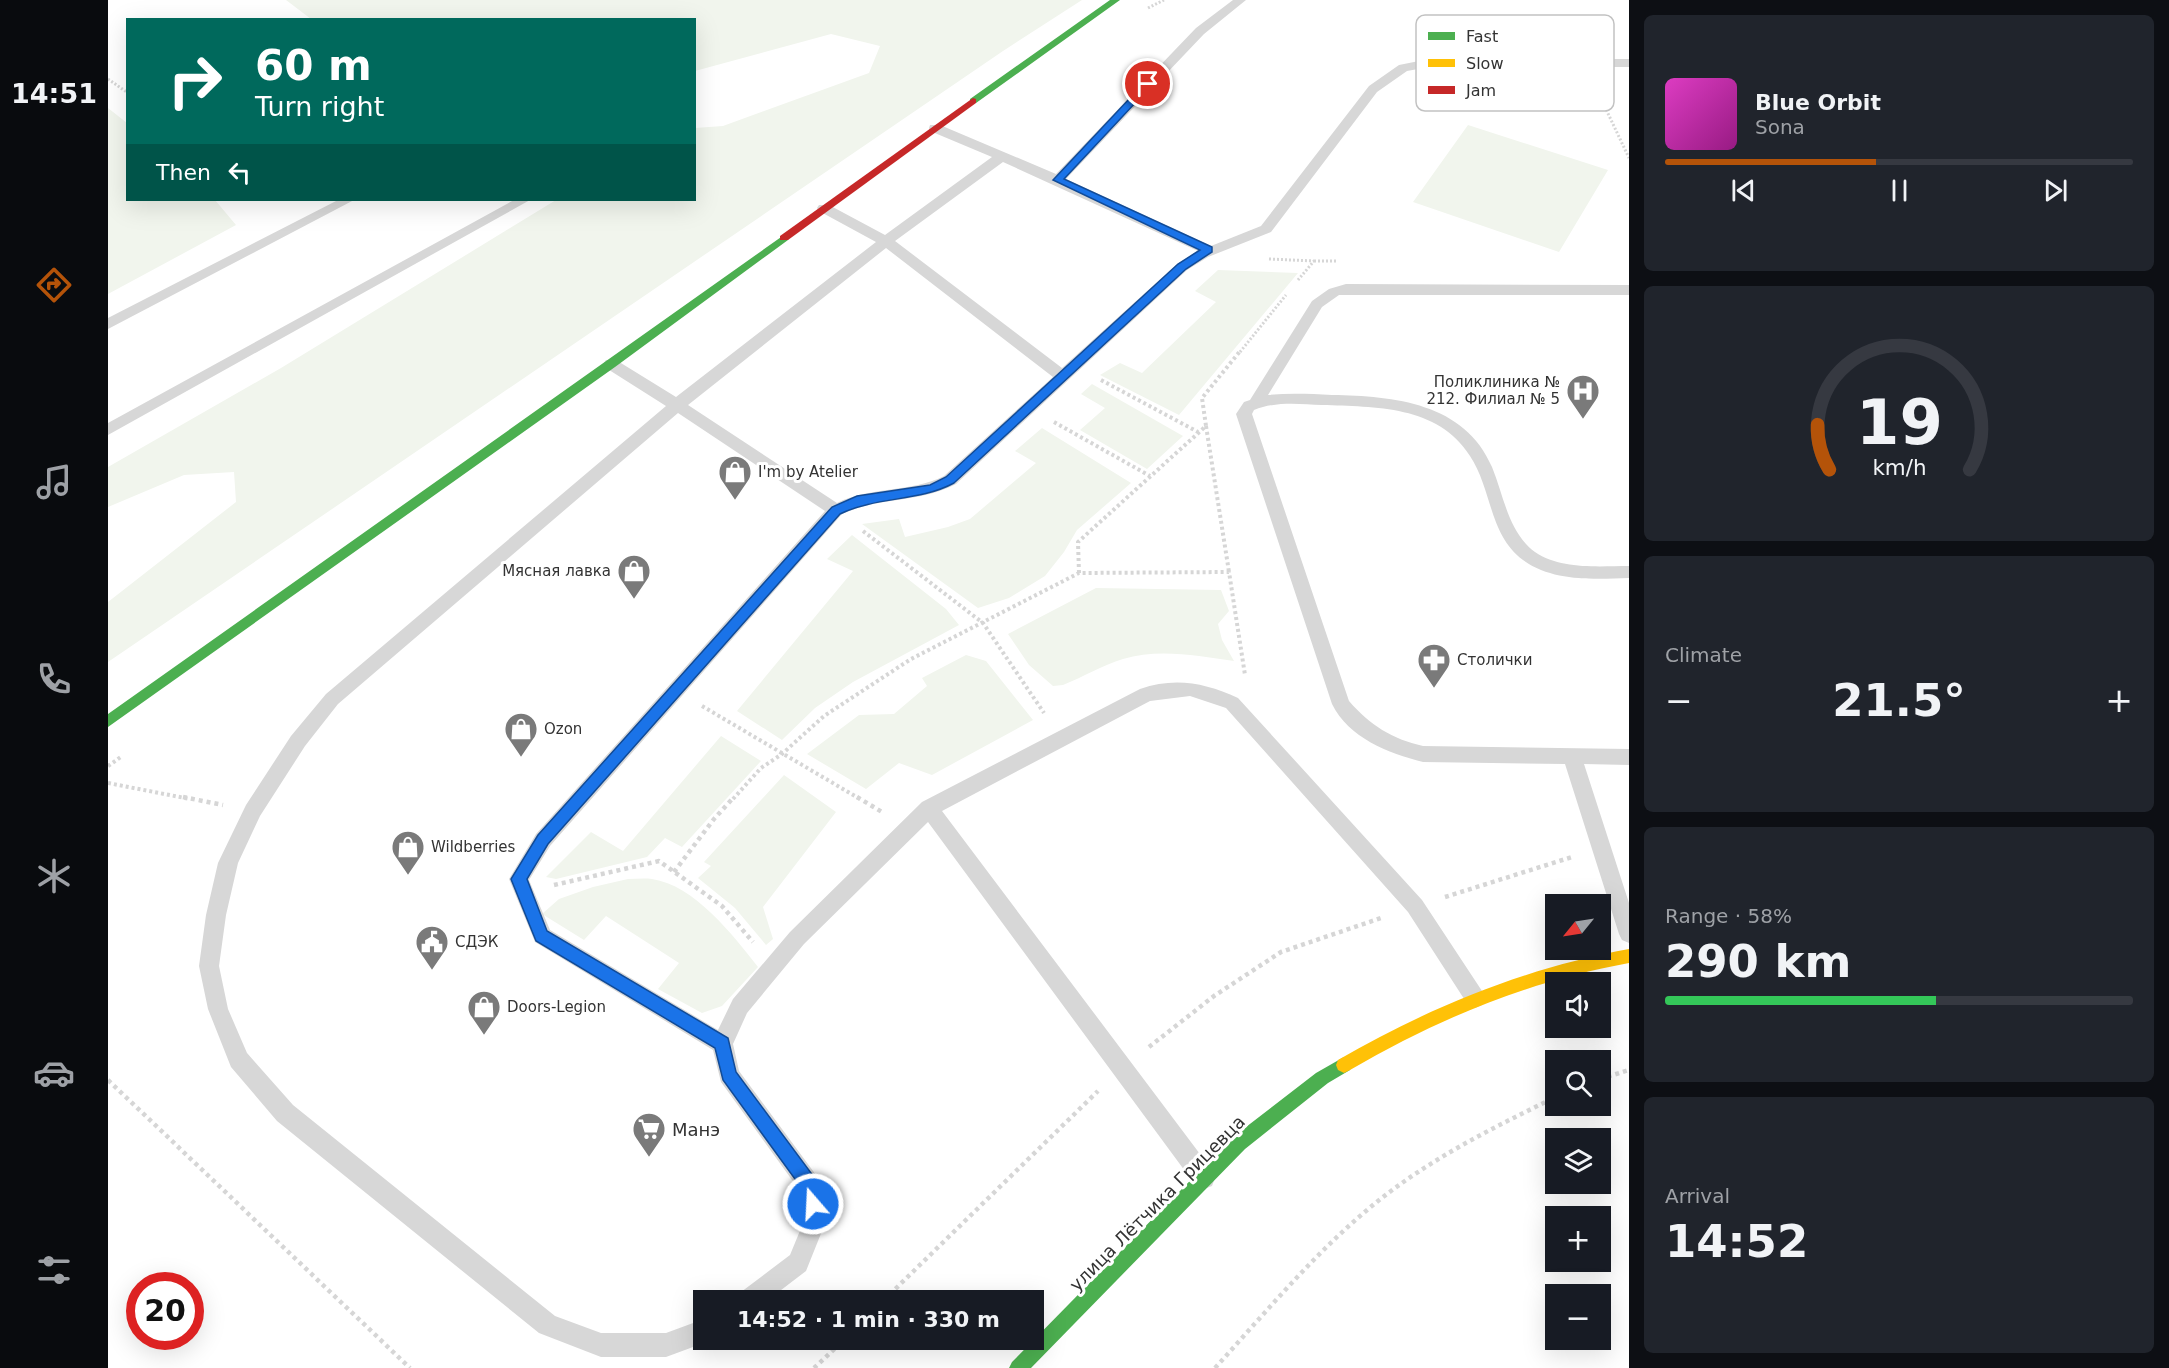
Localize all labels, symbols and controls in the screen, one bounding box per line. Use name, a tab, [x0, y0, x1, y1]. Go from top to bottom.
legend	[1416, 15, 1614, 111]
text: Fast	[1466, 27, 1498, 46]
text: 60 m	[255, 41, 372, 90]
icon: right	[156, 42, 234, 120]
text: Slow	[1466, 54, 1503, 73]
pin	[1122, 58, 1173, 109]
icon: arrive	[1131, 67, 1164, 100]
text: 14:51	[11, 78, 97, 109]
text: Jam	[1465, 81, 1496, 100]
text: Blue Orbit	[1755, 90, 1881, 115]
text: Turn right	[255, 91, 384, 122]
text: Sona	[1755, 115, 1805, 139]
icon: left	[223, 156, 256, 189]
text: Then	[156, 160, 211, 185]
icon: previous	[1727, 174, 1760, 207]
icon: pause	[1883, 174, 1916, 207]
icon: next	[2039, 174, 2072, 207]
icon: directions	[33, 264, 75, 306]
place label: Поликлиника № 212. Филиал № 5	[1426, 373, 1560, 408]
hospital icon: Поликлиника № 212. Филиал № 5	[1565, 373, 1601, 420]
text: 19	[1856, 387, 1942, 460]
shop icon: I'm by Atelier	[717, 454, 753, 501]
text: km/h	[1872, 456, 1926, 481]
icon: music	[33, 461, 75, 503]
place label: I'm by Atelier	[758, 463, 859, 481]
shop icon: Мясная лавка	[616, 553, 652, 600]
place label: Мясная лавка	[502, 562, 611, 580]
pharmacy icon: Столички	[1416, 642, 1452, 689]
text: Climate	[1665, 643, 1742, 667]
place label: Столички	[1457, 651, 1532, 669]
icon: phone	[33, 658, 75, 700]
text: 21.5°	[1832, 674, 1966, 727]
text: −	[1665, 681, 1693, 720]
text: +	[2105, 681, 2133, 720]
shop icon: Ozon	[503, 711, 539, 758]
place label: Ozon	[544, 720, 582, 738]
shop icon: Wildberries	[390, 829, 426, 876]
place label: Wildberries	[431, 838, 516, 856]
icon: climate	[33, 855, 75, 897]
north arrow	[1545, 894, 1611, 960]
map controls	[1545, 894, 1611, 1350]
text: Range · 58%	[1665, 904, 1792, 928]
public building icon: СДЭК	[414, 924, 450, 971]
place label: СДЭК	[455, 933, 499, 951]
text: 290 km	[1665, 935, 1851, 988]
button: sound	[1545, 972, 1611, 1038]
shop icon: Doors-Legion	[466, 989, 502, 1036]
place label: Doors-Legion	[507, 998, 606, 1016]
button: search	[1545, 1050, 1611, 1116]
icon: car	[33, 1052, 75, 1094]
supermarket icon: Манэ	[631, 1111, 667, 1158]
street label: улица Лётчика Грицевца	[1065, 1111, 1249, 1295]
place label: Манэ	[672, 1119, 720, 1140]
button: layers	[1545, 1128, 1611, 1194]
position arrow	[781, 1172, 845, 1236]
text: Arrival	[1665, 1184, 1730, 1208]
button: +	[1545, 1206, 1611, 1272]
text: 14:52	[1665, 1215, 1808, 1268]
icon: filters	[33, 1249, 75, 1291]
speed limit sign: 20	[126, 1272, 204, 1350]
button: −	[1545, 1284, 1611, 1350]
text: 14:52 · 1 min · 330 m	[737, 1307, 1000, 1332]

